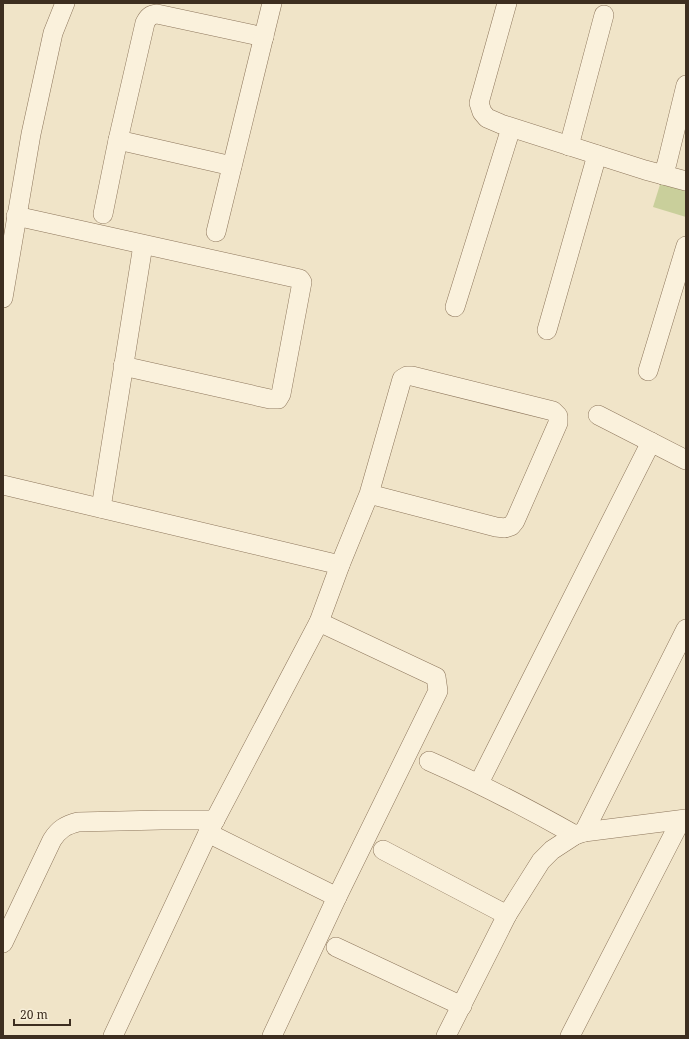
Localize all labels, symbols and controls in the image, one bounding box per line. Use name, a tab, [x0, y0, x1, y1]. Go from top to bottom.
scale bar	[14, 1001, 70, 1027]
text: 20 m	[20, 1006, 48, 1023]

